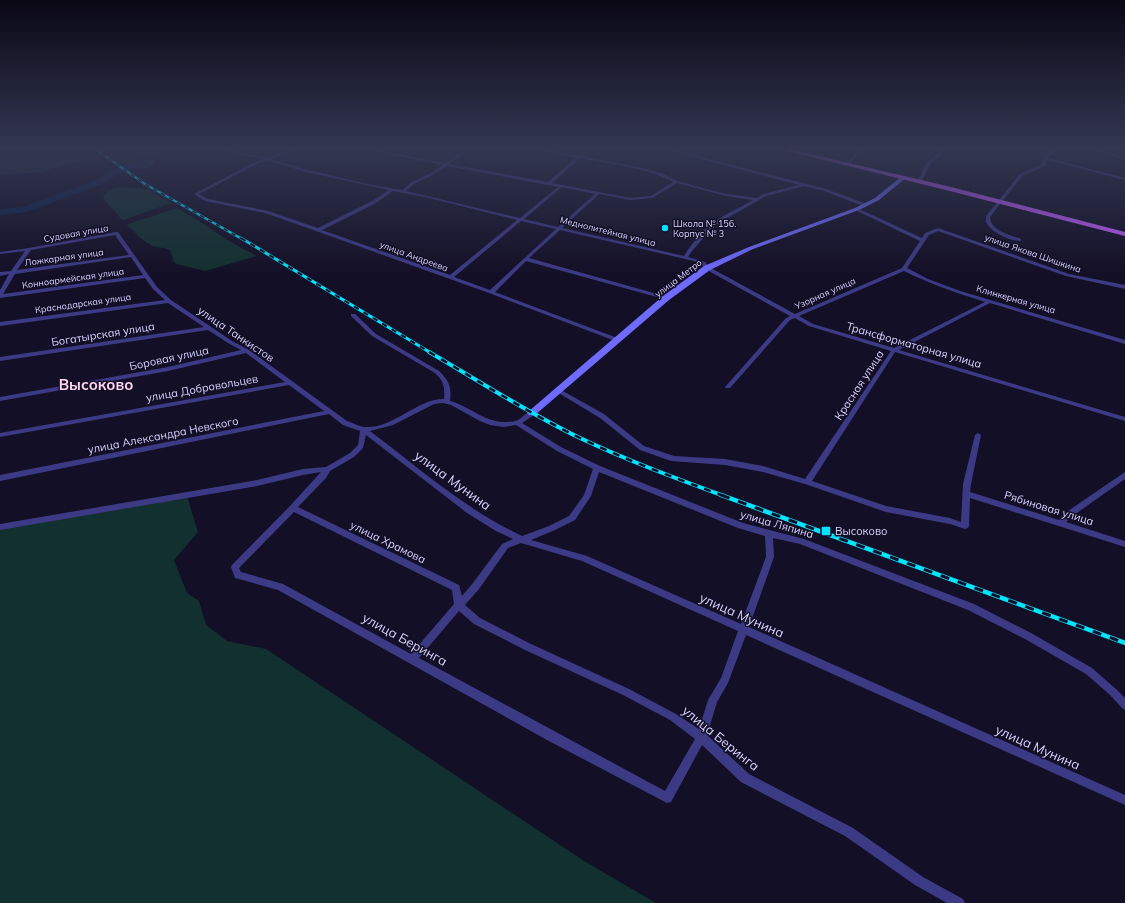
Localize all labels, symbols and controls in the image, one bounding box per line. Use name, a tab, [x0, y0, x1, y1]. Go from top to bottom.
street label: Меднолитейная улица	[559, 214, 657, 249]
place label: Школа № 156. Корпус № 3	[673, 218, 736, 240]
street label: Судовая улица	[43, 222, 109, 245]
marker: Школа № 156. Корпус № 3	[660, 223, 670, 233]
street label: улица Якова Шишкина	[983, 231, 1083, 276]
street label: улица Андреева	[378, 239, 450, 274]
street label: Ложкарная улица	[24, 246, 104, 269]
street label: улица Метро	[652, 257, 704, 300]
street label: Конноармейская улица	[21, 265, 125, 292]
street label: Узорная улица	[792, 275, 857, 313]
street label: Клинкерная улица	[975, 282, 1057, 316]
street label: Краснодарская улица	[34, 291, 132, 316]
street label: улица Танкистов	[195, 303, 277, 365]
street label: Богатырская улица	[50, 319, 156, 349]
street label: Трансформаторная улица	[845, 319, 983, 371]
street label: Боровая улица	[128, 343, 210, 373]
street label: Красная улица	[831, 347, 887, 423]
street label: улица Добровольцев	[145, 371, 259, 405]
district label: Высоково	[59, 375, 133, 394]
street label: улица Александра Невского	[87, 414, 239, 456]
street label: улица Мунина	[412, 447, 494, 513]
street label: Рябиновая улица	[1003, 488, 1095, 528]
street label: улица Ляпина	[739, 507, 815, 541]
street label: улица Храмова	[348, 518, 428, 566]
place label: Высоково	[835, 524, 887, 538]
marker: Высоково	[820, 525, 832, 537]
street label: улица Мунина	[697, 589, 787, 641]
street label: улица Беринга	[360, 609, 450, 669]
street label: улица Беринга	[679, 702, 763, 774]
street label: улица Мунина	[993, 721, 1083, 773]

